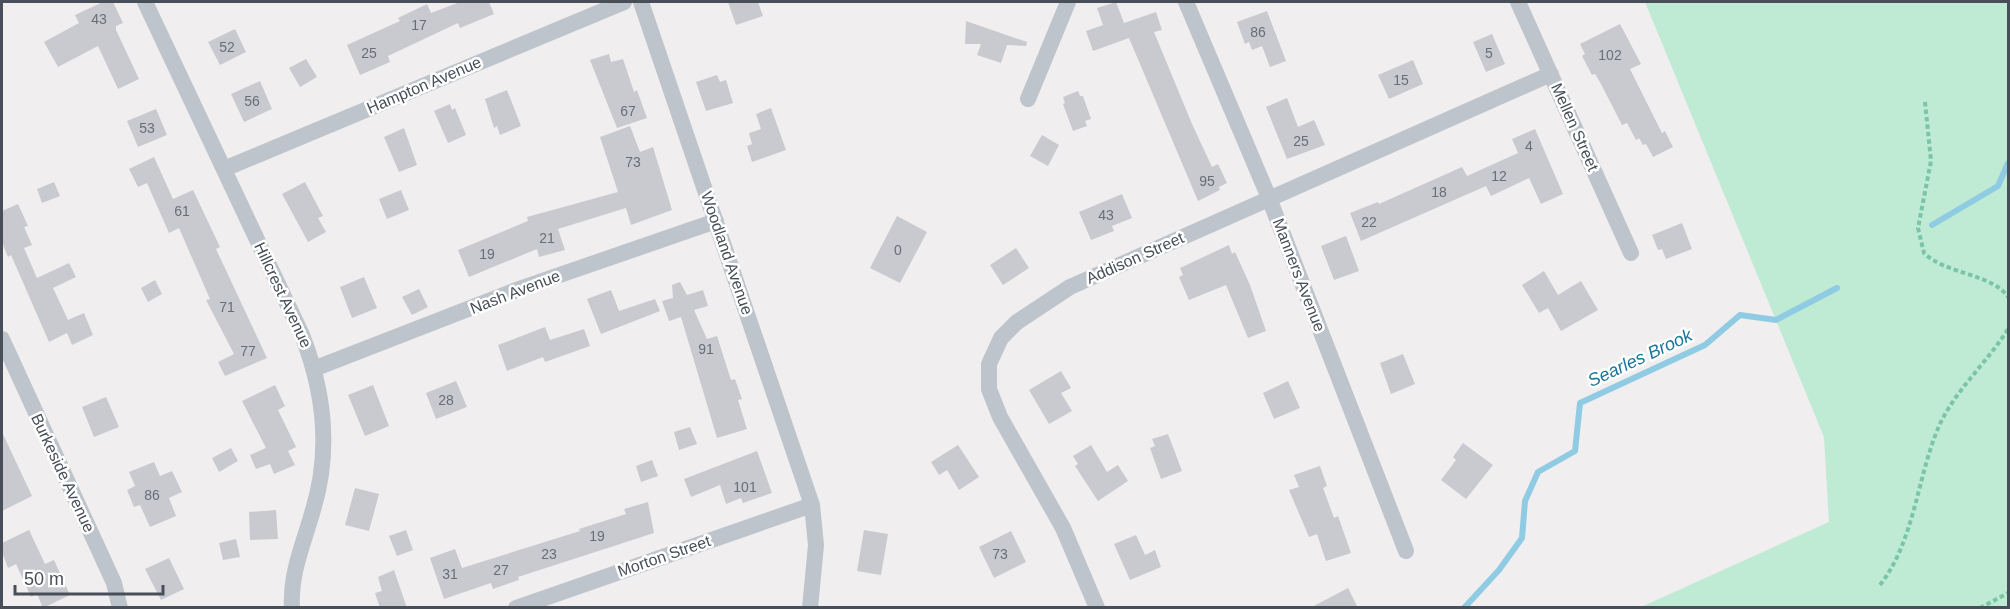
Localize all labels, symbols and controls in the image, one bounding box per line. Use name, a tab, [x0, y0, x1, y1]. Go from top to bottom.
house number: 43	[91, 11, 107, 27]
house number: 17	[411, 17, 427, 33]
house number: 86	[1250, 24, 1266, 40]
house number: 52	[219, 39, 235, 55]
house number: 25	[361, 45, 377, 61]
house number: 5	[1485, 45, 1493, 61]
house number: 102	[1598, 47, 1622, 63]
street label: Hampton Avenue	[364, 53, 484, 117]
house number: 15	[1393, 72, 1409, 88]
street label: Mellen Street	[1548, 80, 1602, 174]
house number: 56	[244, 93, 260, 109]
house number: 67	[620, 103, 636, 119]
house number: 53	[139, 120, 155, 136]
house number: 25	[1293, 133, 1309, 149]
house number: 4	[1525, 138, 1533, 154]
house number: 73	[625, 154, 641, 170]
house number: 12	[1491, 168, 1507, 184]
house number: 95	[1199, 173, 1215, 189]
house number: 18	[1431, 184, 1447, 200]
street label: Woodland Avenue	[698, 189, 756, 317]
house number: 61	[174, 203, 190, 219]
house number: 43	[1098, 207, 1114, 223]
house number: 22	[1361, 214, 1377, 230]
street label: Manners Avenue	[1270, 216, 1328, 334]
street label: Addison Street	[1084, 229, 1187, 287]
house number: 21	[539, 230, 555, 246]
street label: Hillcrest Avenue	[251, 240, 315, 351]
house number: 0	[894, 242, 902, 258]
house number: 19	[479, 246, 495, 262]
street label: Nash Avenue	[468, 267, 562, 317]
house number: 71	[219, 299, 235, 315]
water label: Searles Brook	[1585, 325, 1696, 391]
house number: 91	[698, 341, 714, 357]
house number: 77	[240, 343, 256, 359]
house number: 28	[438, 392, 454, 408]
street label: Burkeside Avenue	[28, 411, 98, 535]
house number: 101	[733, 479, 757, 495]
house number: 86	[144, 487, 160, 503]
house number: 19	[589, 528, 605, 544]
street label: Morton Street	[615, 532, 713, 580]
house number: 23	[541, 546, 557, 562]
house number: 73	[992, 546, 1008, 562]
scale bar	[15, 558, 164, 596]
house number: 27	[493, 562, 509, 578]
house number: 31	[442, 566, 458, 582]
text: 50 m	[24, 569, 64, 589]

